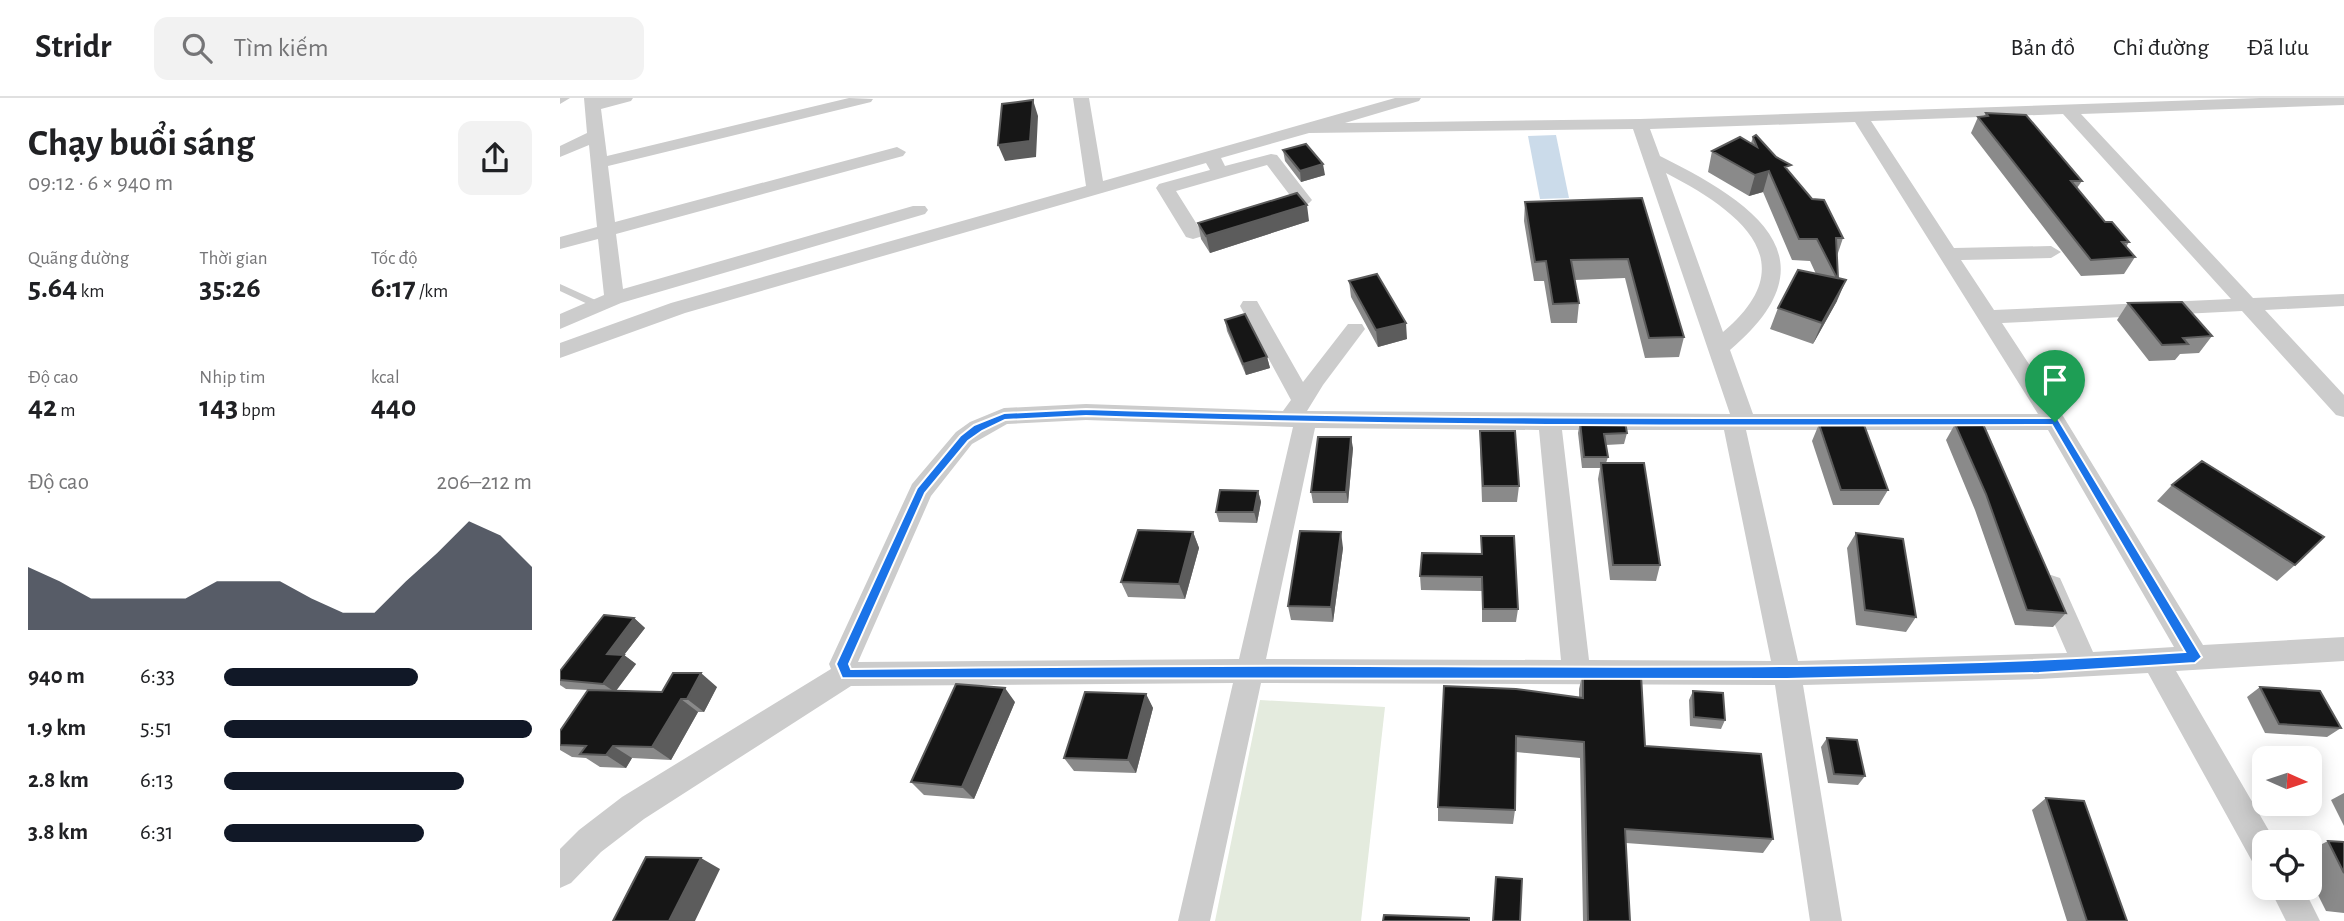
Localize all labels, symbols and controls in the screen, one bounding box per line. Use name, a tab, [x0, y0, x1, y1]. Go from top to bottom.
search box	[154, 17, 644, 80]
icon: search	[178, 29, 216, 67]
text: Stridr	[35, 31, 112, 64]
text: Tìm kiếm	[234, 35, 329, 61]
text: Bản đồ	[2011, 36, 2075, 60]
text: Chỉ đường	[2113, 36, 2209, 60]
text: Đã lưu	[2247, 36, 2309, 60]
button: share	[458, 121, 532, 195]
text: Chạy buổi sáng	[28, 125, 255, 163]
text: 09:12 · 6 × 940 m	[28, 172, 173, 195]
text: Quãng đường	[28, 249, 129, 268]
text: Thời gian	[199, 249, 268, 268]
text: Tốc độ	[371, 249, 418, 268]
text: 5.64	[28, 273, 77, 303]
text: 35:26	[199, 273, 261, 303]
text: 6:17	[371, 273, 416, 303]
text: km	[77, 282, 104, 301]
text: /km	[416, 282, 448, 301]
pin	[2025, 350, 2085, 422]
icon: arrive	[2036, 361, 2074, 399]
text: Độ cao	[28, 368, 78, 387]
text: Nhịp tim	[199, 368, 265, 387]
text: kcal	[371, 368, 400, 387]
text: 42	[28, 392, 57, 422]
text: 143	[199, 392, 238, 422]
text: 440	[371, 392, 416, 422]
text: m	[57, 401, 76, 420]
text: bpm	[238, 401, 276, 420]
text: Độ cao	[28, 471, 89, 494]
text: 206–212 m	[437, 471, 532, 494]
text: 940 m	[28, 665, 85, 688]
text: 6:33	[140, 665, 175, 688]
text: 1.9 km	[28, 717, 86, 740]
text: 5:51	[140, 717, 172, 740]
north arrow	[2252, 746, 2322, 816]
map controls	[2252, 746, 2322, 900]
text: 2.8 km	[28, 769, 89, 792]
text: 6:13	[140, 769, 173, 792]
text: 3.8 km	[28, 821, 88, 844]
text: 6:31	[140, 821, 173, 844]
button: locate	[2252, 830, 2322, 900]

